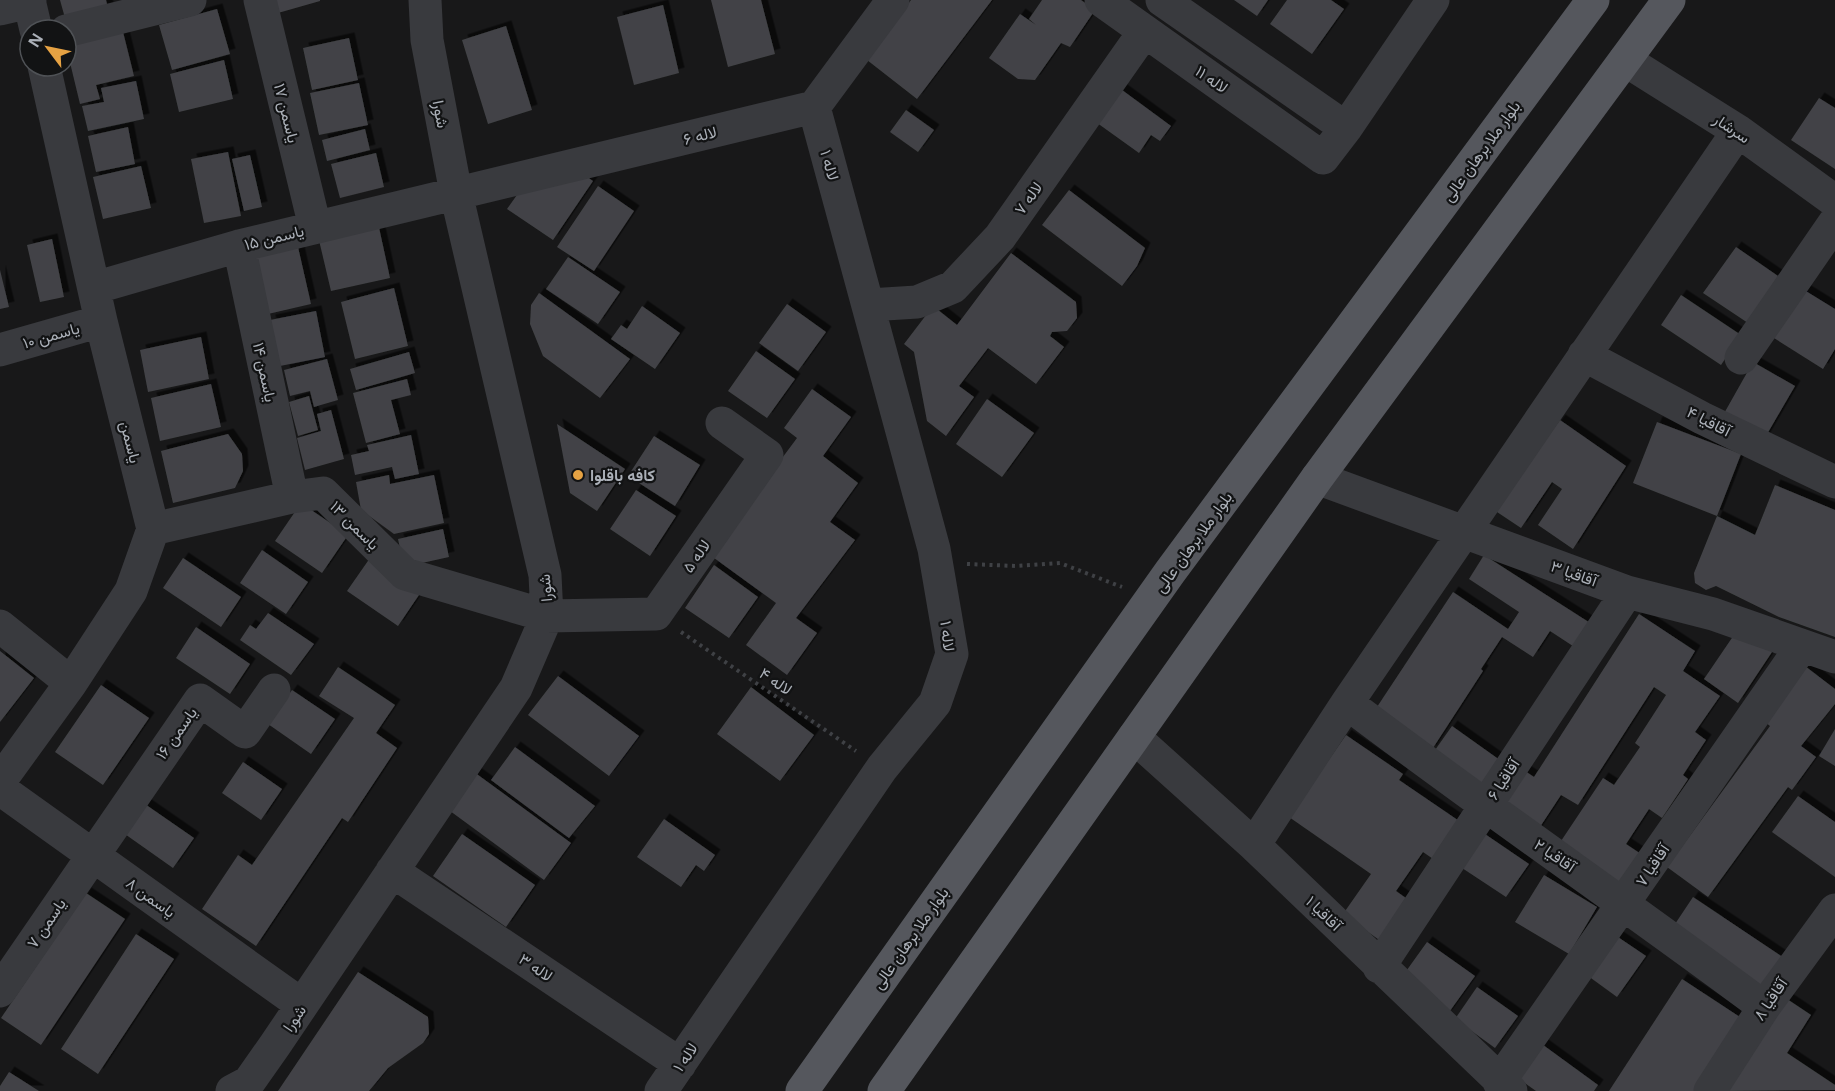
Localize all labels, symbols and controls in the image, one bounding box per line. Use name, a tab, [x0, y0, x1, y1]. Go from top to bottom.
north arrow	[18, 18, 78, 78]
text: N	[23, 29, 48, 51]
street label: لاله ۱۱	[1191, 60, 1233, 98]
street label: یاسمن ۱۷	[269, 81, 305, 145]
street label: بلوار ملا برهان عالی	[1437, 96, 1525, 206]
street label: شورا	[428, 98, 454, 130]
street label: سرشار	[1709, 107, 1755, 148]
street label: لاله ۶	[681, 120, 719, 150]
street label: لاله ۱	[815, 147, 845, 183]
street label: لاله ۷	[1009, 177, 1047, 219]
street label: یاسمن ۱۵	[242, 219, 306, 255]
street label: یاسمن ۱۰	[20, 316, 82, 354]
street label: یاسمن ۱۴	[248, 340, 282, 404]
street label: آقاقیا ۴	[1683, 401, 1736, 442]
street label: یاسمن	[115, 419, 147, 465]
place label: کافه باقلوا	[590, 464, 655, 486]
marker: کافه باقلوا	[571, 468, 585, 482]
street label: بلوار ملا برهان عالی	[1149, 487, 1237, 597]
street label: یاسمن ۱۳	[325, 495, 385, 555]
street label: لاله ۵	[677, 535, 715, 577]
street label: آقاقیا ۳	[1548, 554, 1601, 592]
street label: شورا	[533, 573, 557, 603]
street label: لاله ۱	[935, 619, 961, 653]
street label: لاله ۴	[755, 662, 797, 700]
street label: یاسمن ۱۶	[150, 702, 202, 763]
street label: آقاقیا ۶	[1482, 753, 1525, 804]
street label: آقاقیا ۲	[1530, 833, 1581, 878]
street label: آقاقیا ۷	[1630, 838, 1675, 890]
street label: یاسمن ۸	[122, 872, 180, 922]
street label: بلوار ملا برهان عالی	[867, 883, 953, 993]
street label: آقاقیا ۱	[1301, 891, 1348, 936]
street label: یاسمن ۷	[21, 894, 71, 952]
street label: لاله ۳	[515, 948, 557, 986]
street label: آقاقیا ۸	[1748, 972, 1793, 1024]
street label: شورا	[277, 1000, 311, 1036]
street label: لاله ۱	[667, 1038, 703, 1076]

